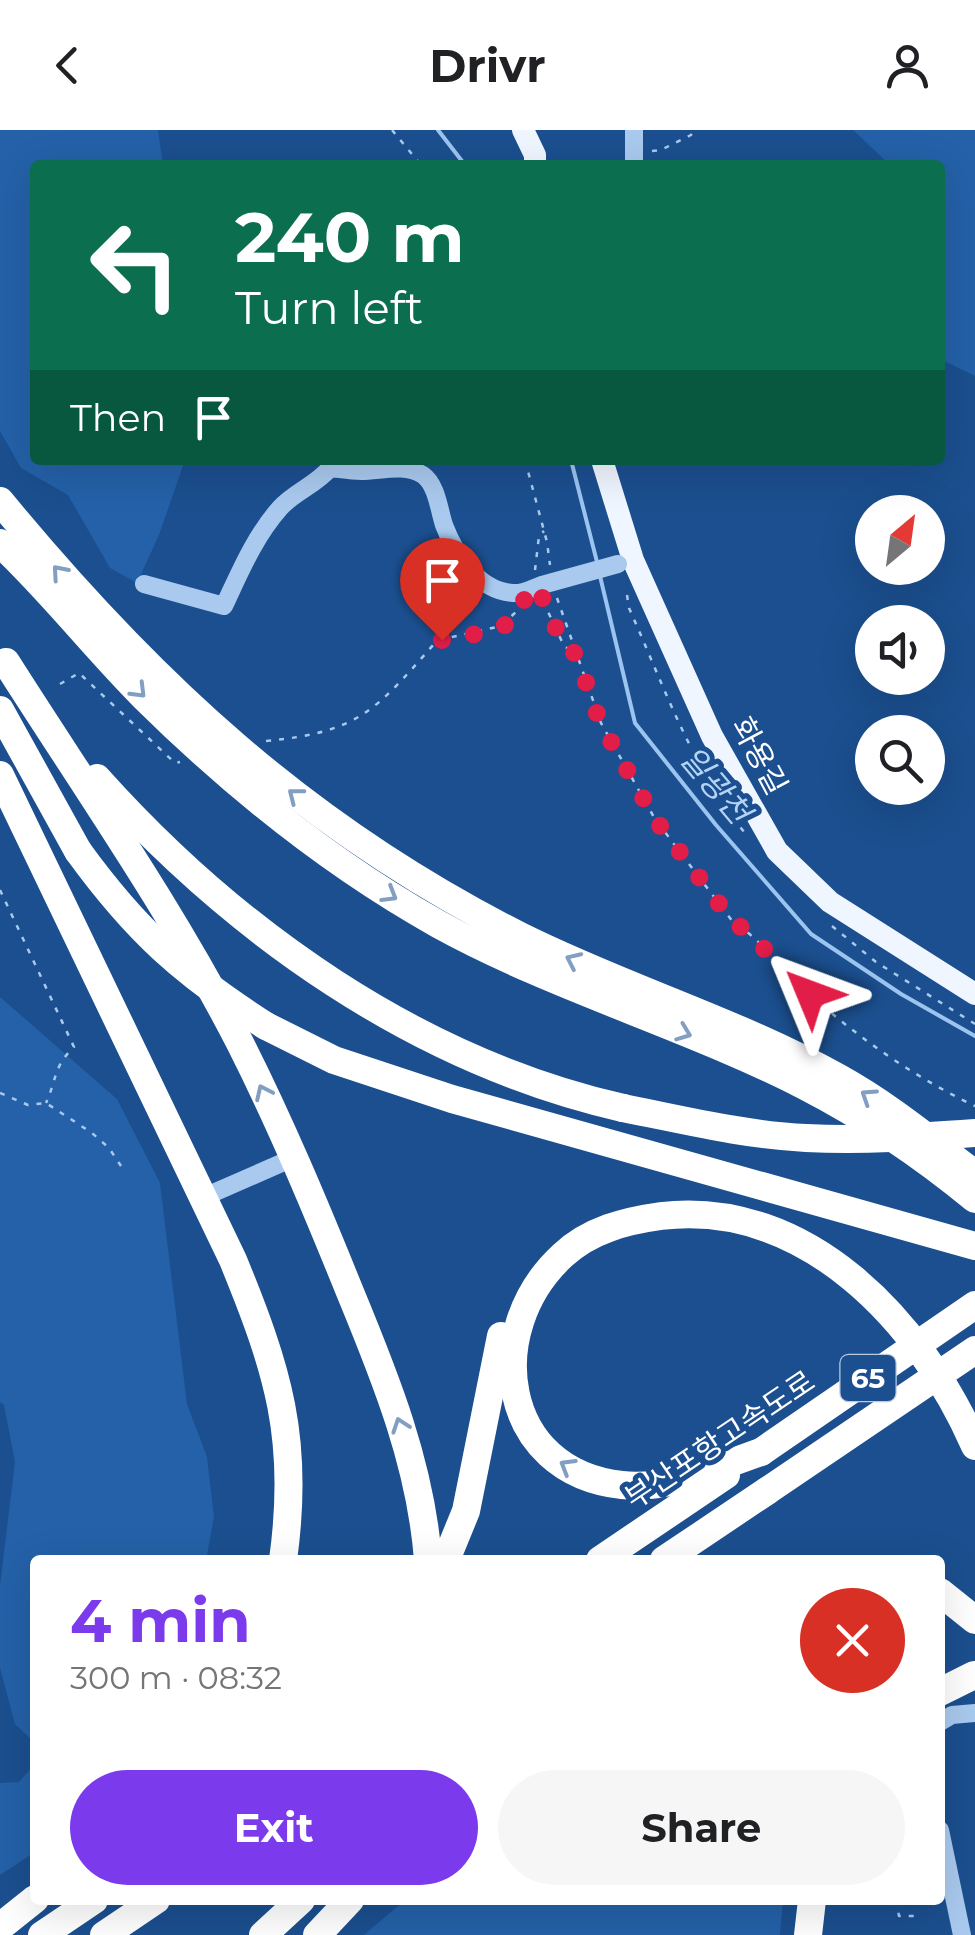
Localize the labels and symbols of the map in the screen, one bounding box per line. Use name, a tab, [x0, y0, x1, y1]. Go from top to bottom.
north arrow	[855, 495, 945, 585]
pin	[400, 538, 485, 641]
one-way arrow	[53, 565, 71, 584]
one-way arrow	[127, 679, 145, 697]
street label: 화용길	[724, 711, 795, 801]
water label: 일광천	[672, 738, 761, 834]
one-way arrow	[288, 789, 306, 807]
one-way arrow	[379, 883, 397, 902]
position arrow	[758, 942, 862, 1046]
one-way arrow	[566, 953, 584, 973]
one-way arrow	[674, 1022, 692, 1042]
one-way arrow	[255, 1084, 275, 1102]
one-way arrow	[861, 1090, 879, 1109]
road number: 65	[840, 1355, 896, 1401]
street label: 부산포항고속도로	[618, 1363, 822, 1517]
one-way arrow	[391, 1417, 412, 1434]
one-way arrow	[560, 1459, 578, 1478]

